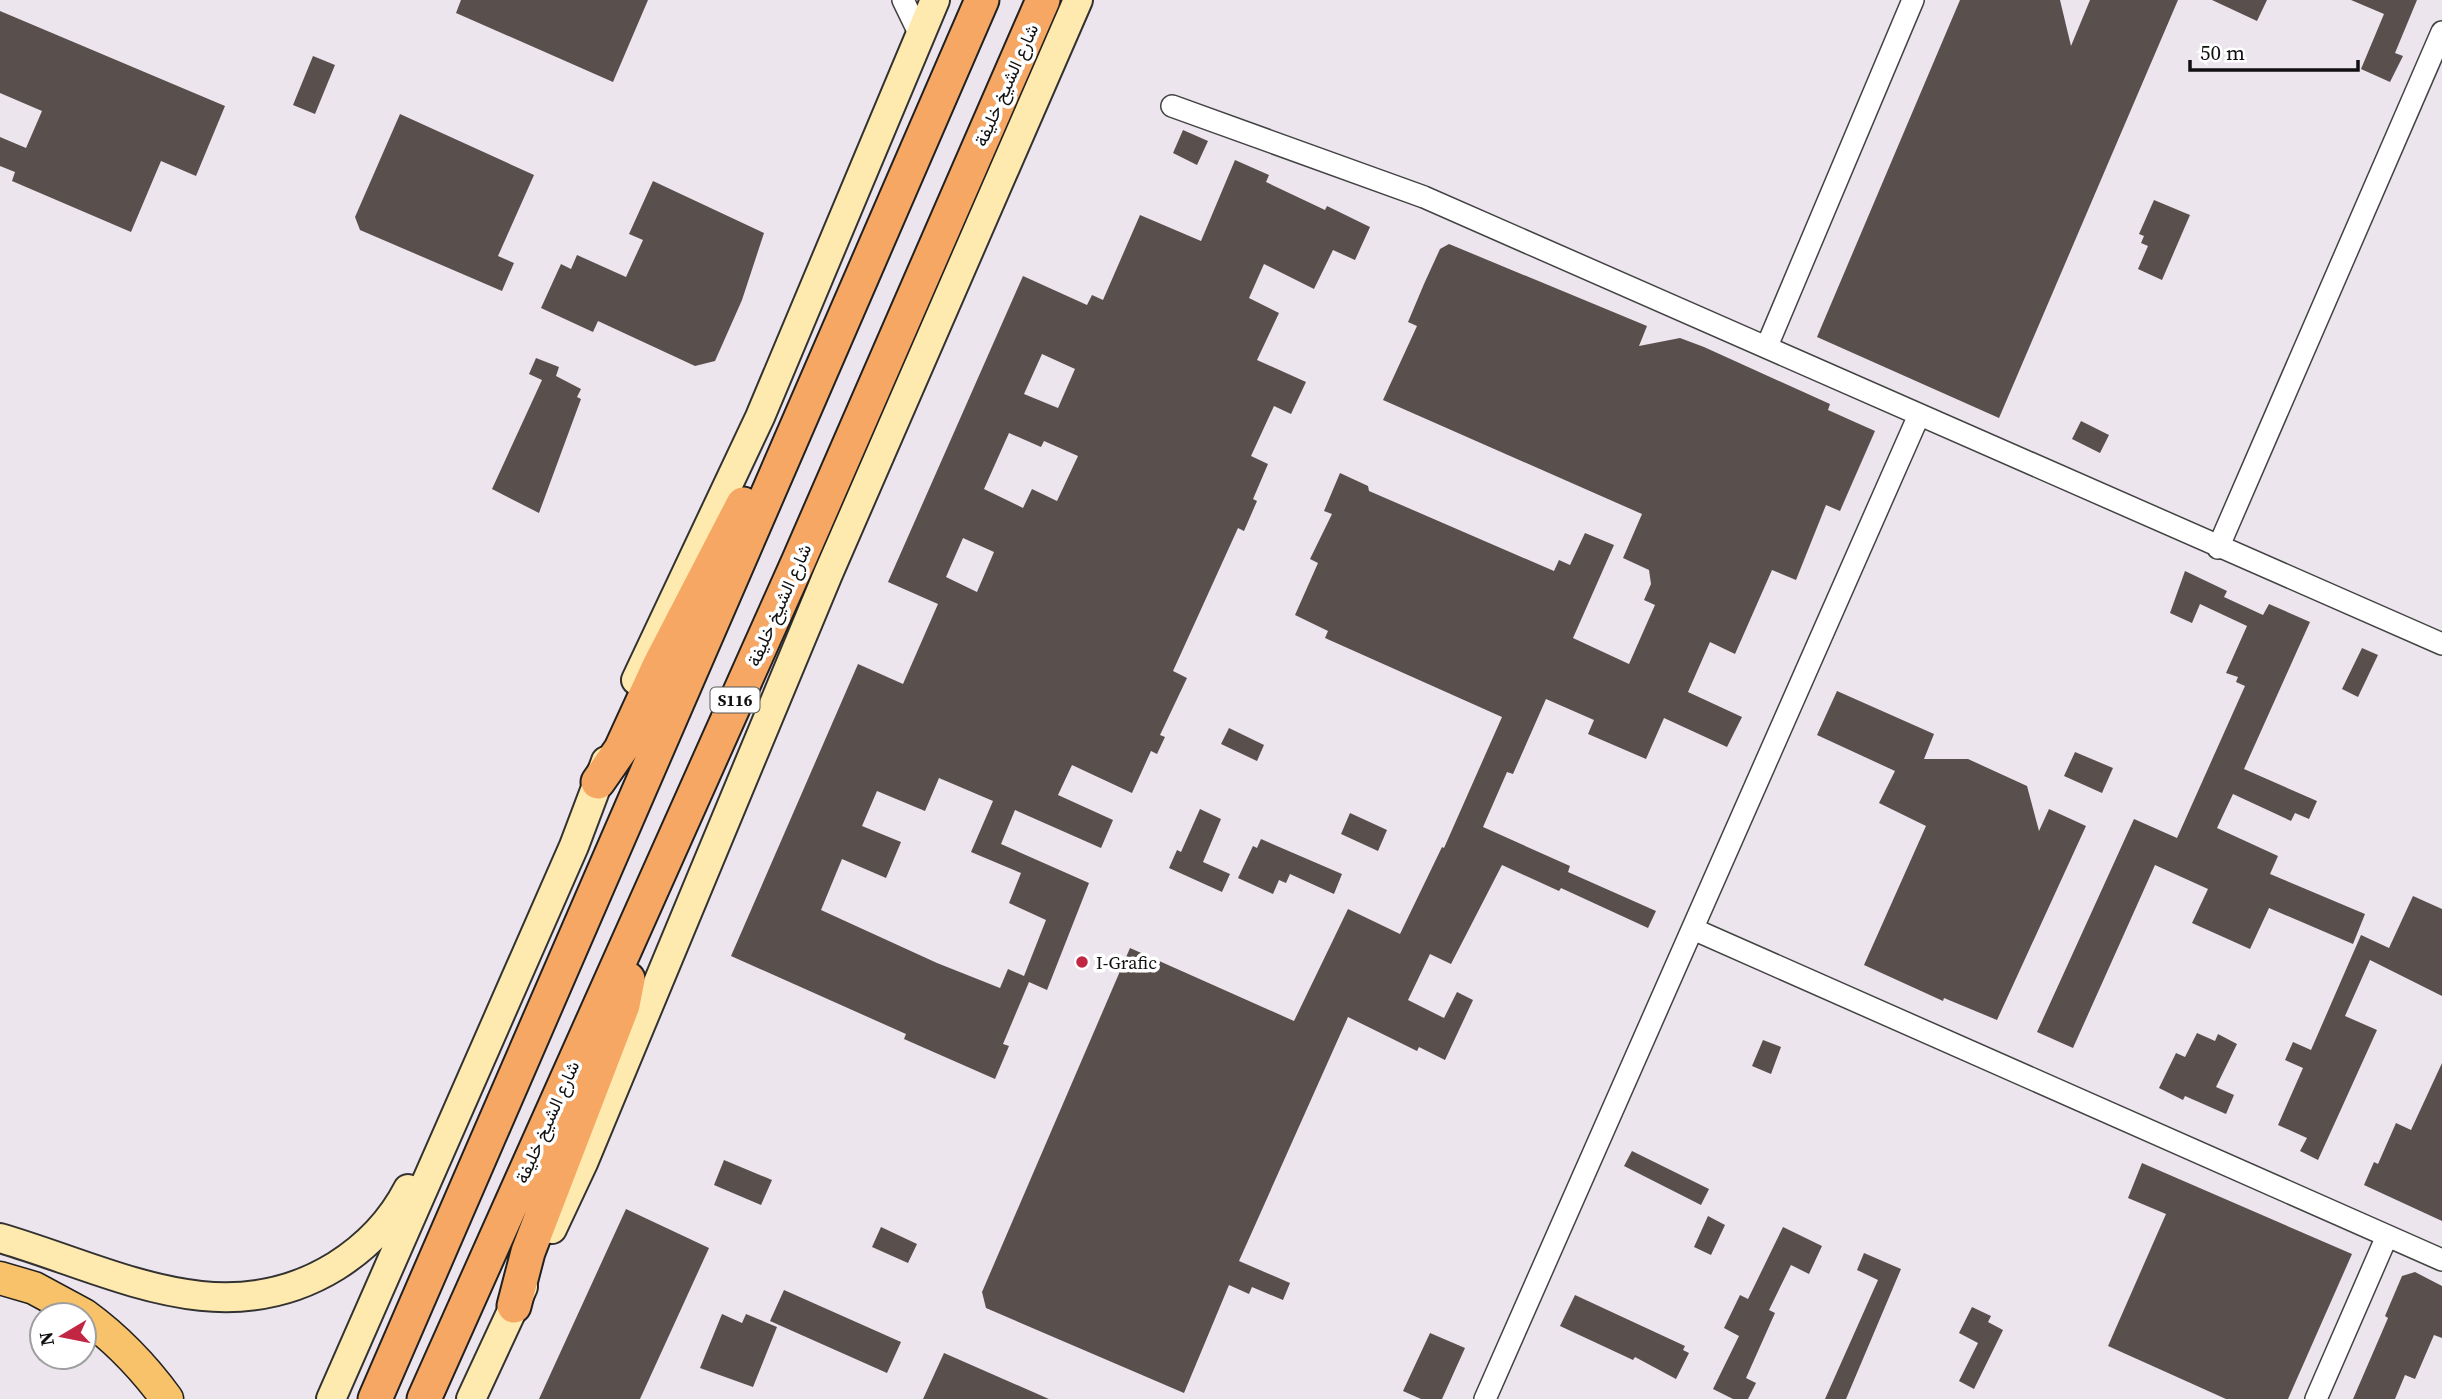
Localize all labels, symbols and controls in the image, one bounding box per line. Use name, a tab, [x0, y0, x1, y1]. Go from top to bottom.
street label: شارع الشيخ خليفة	[968, 20, 1044, 150]
scale bar	[2190, 28, 2358, 72]
text: 50 m	[2200, 38, 2245, 67]
street label: شارع الشيخ خليفة	[741, 540, 817, 670]
road number: S116	[710, 688, 760, 712]
place label: I-Grafic	[1096, 950, 1157, 975]
marker: I-Grafic	[1074, 954, 1090, 970]
street label: شارع الشيخ خليفة	[509, 1057, 585, 1187]
north arrow	[28, 1301, 98, 1371]
text: N	[32, 1330, 60, 1348]

